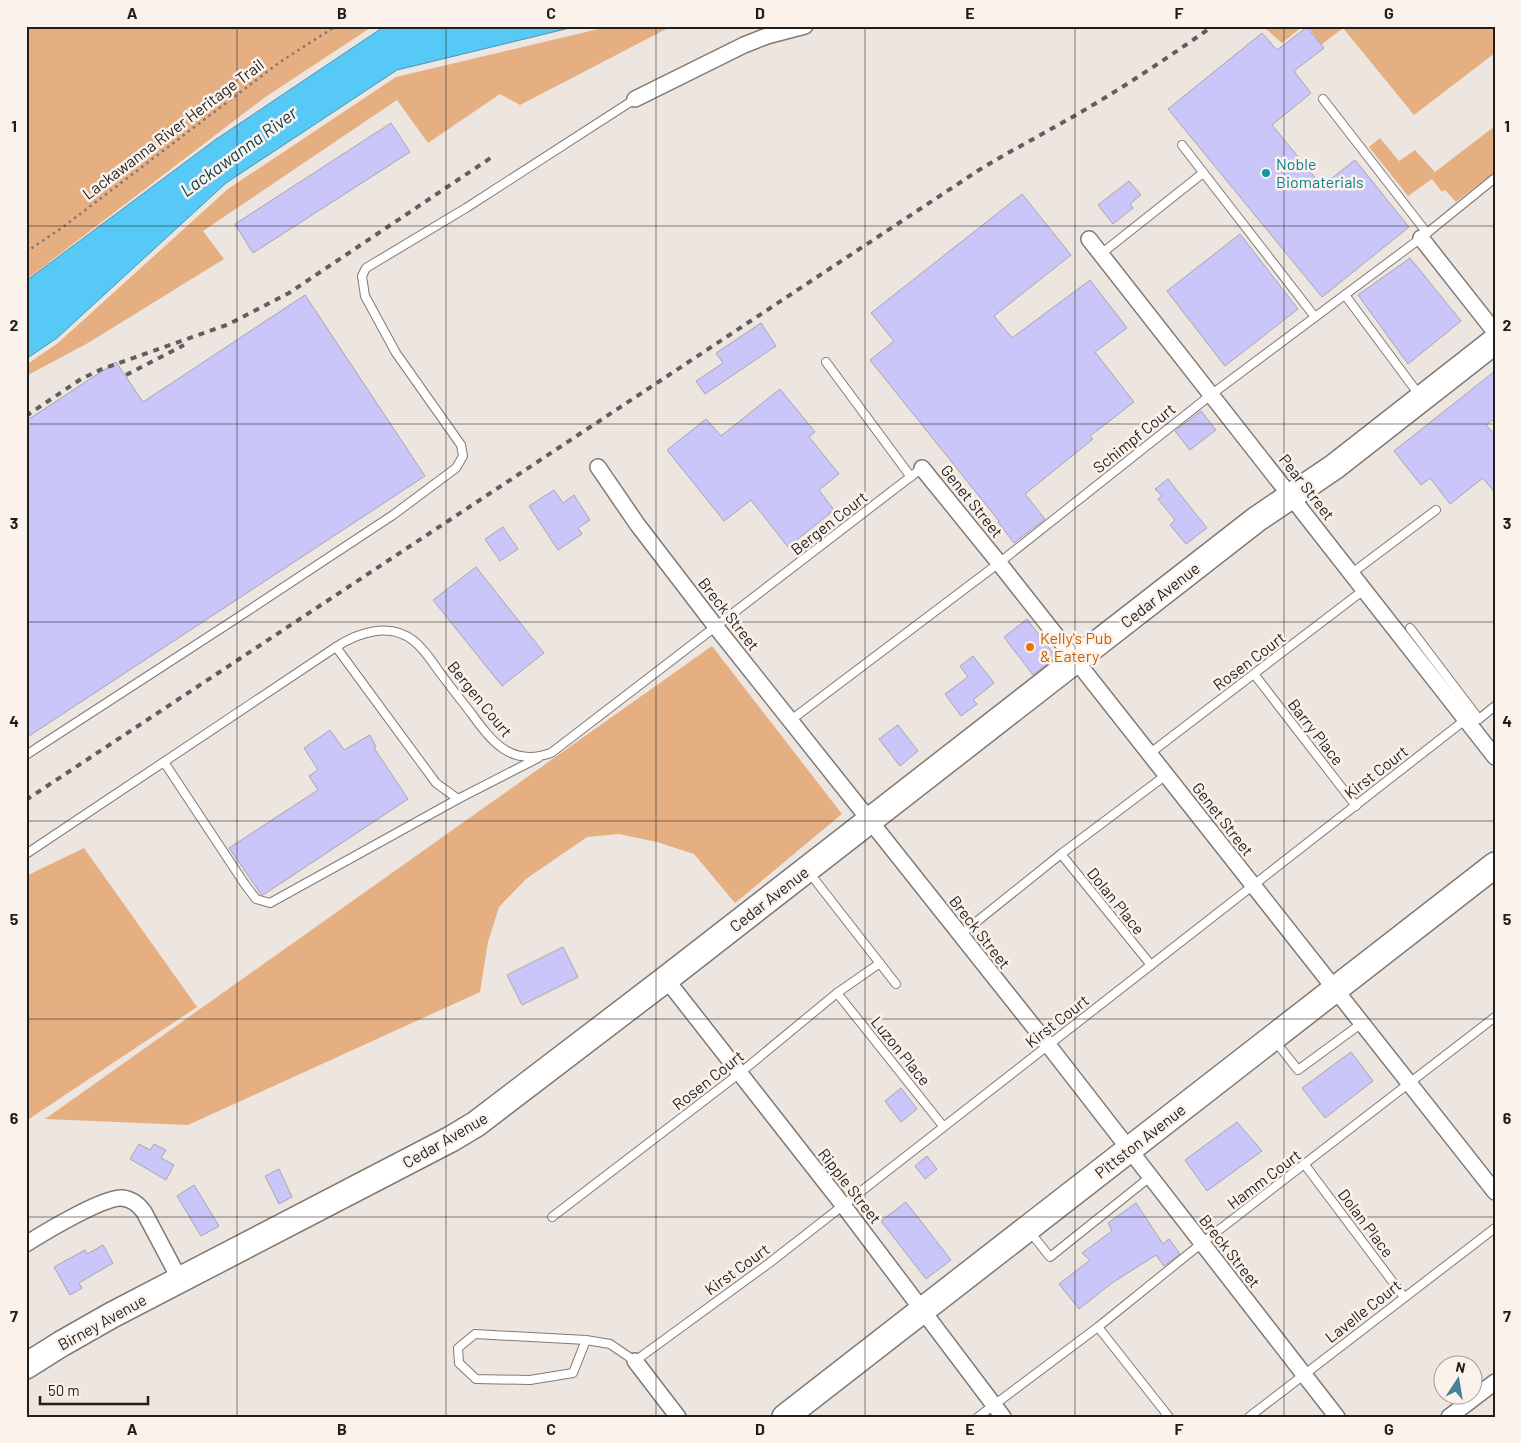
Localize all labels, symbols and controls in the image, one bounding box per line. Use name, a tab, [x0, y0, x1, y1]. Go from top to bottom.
text: A	[127, 3, 138, 22]
text: B	[337, 3, 347, 22]
text: C	[546, 3, 556, 22]
text: D	[755, 3, 765, 22]
text: E	[965, 3, 975, 22]
text: F	[1175, 3, 1184, 22]
text: G	[1384, 3, 1394, 22]
street label: Lackawanna River Heritage Trail	[79, 55, 267, 203]
water label: Lackawanna River	[176, 102, 302, 202]
text: 1	[11, 116, 17, 135]
text: 1	[1504, 116, 1510, 135]
place label: Noble Biomaterials	[1276, 154, 1364, 191]
marker: Noble Biomaterials	[1260, 167, 1272, 179]
text: 2	[10, 315, 19, 334]
text: 2	[1503, 315, 1512, 334]
street label: Schimpf Court	[1089, 399, 1179, 477]
street label: Pear Street	[1276, 450, 1339, 523]
street label: Genet Street	[937, 461, 1007, 541]
street label: Bergen Court	[787, 487, 871, 558]
text: 3	[10, 513, 18, 532]
text: 3	[1503, 513, 1511, 532]
street label: Cedar Avenue	[1116, 558, 1203, 631]
street label: Breck Street	[695, 573, 764, 654]
street label: Rosen Court	[1209, 627, 1289, 694]
place label: Kelly's Pub & Eatery	[1040, 628, 1112, 665]
marker: Kelly's Pub & Eatery	[1024, 641, 1036, 653]
street label: Bergen Court	[444, 657, 517, 740]
street label: Barry Place	[1285, 695, 1348, 769]
text: 4	[9, 711, 19, 730]
text: 4	[1502, 711, 1512, 730]
street label: Kirst Court	[1340, 741, 1411, 802]
street label: Genet Street	[1189, 778, 1258, 859]
street label: Cedar Avenue	[725, 862, 812, 935]
street label: Dolan Place	[1084, 863, 1149, 938]
street label: Breck Street	[946, 891, 1015, 972]
text: 5	[10, 909, 19, 928]
text: 5	[1503, 909, 1512, 928]
street label: Kirst Court	[1021, 990, 1092, 1051]
street label: Luzon Place	[868, 1012, 935, 1089]
street label: Rosen Court	[668, 1046, 747, 1113]
street label: Pittston Avenue	[1091, 1099, 1189, 1182]
text: 6	[10, 1108, 19, 1127]
street label: Cedar Avenue	[399, 1108, 491, 1172]
text: 6	[1503, 1108, 1512, 1127]
street label: Ripple Street	[815, 1144, 886, 1227]
street label: Hamm Court	[1223, 1145, 1304, 1212]
street label: Dolan Place	[1335, 1185, 1398, 1261]
street label: Breck Street	[1196, 1210, 1265, 1291]
street label: Kirst Court	[701, 1239, 773, 1298]
street label: Lavelle Court	[1321, 1275, 1404, 1346]
street label: Birney Avenue	[54, 1289, 149, 1354]
text: 7	[10, 1306, 18, 1325]
text: 7	[1503, 1306, 1511, 1325]
north arrow	[1434, 1356, 1484, 1406]
text: N	[1454, 1358, 1467, 1376]
scale bar	[40, 1373, 148, 1405]
text: 50 m	[48, 1381, 80, 1399]
text: A	[127, 1419, 138, 1438]
text: B	[337, 1419, 347, 1438]
text: C	[546, 1419, 556, 1438]
text: D	[755, 1419, 765, 1438]
text: E	[965, 1419, 975, 1438]
text: F	[1175, 1419, 1184, 1438]
text: G	[1384, 1419, 1394, 1438]

